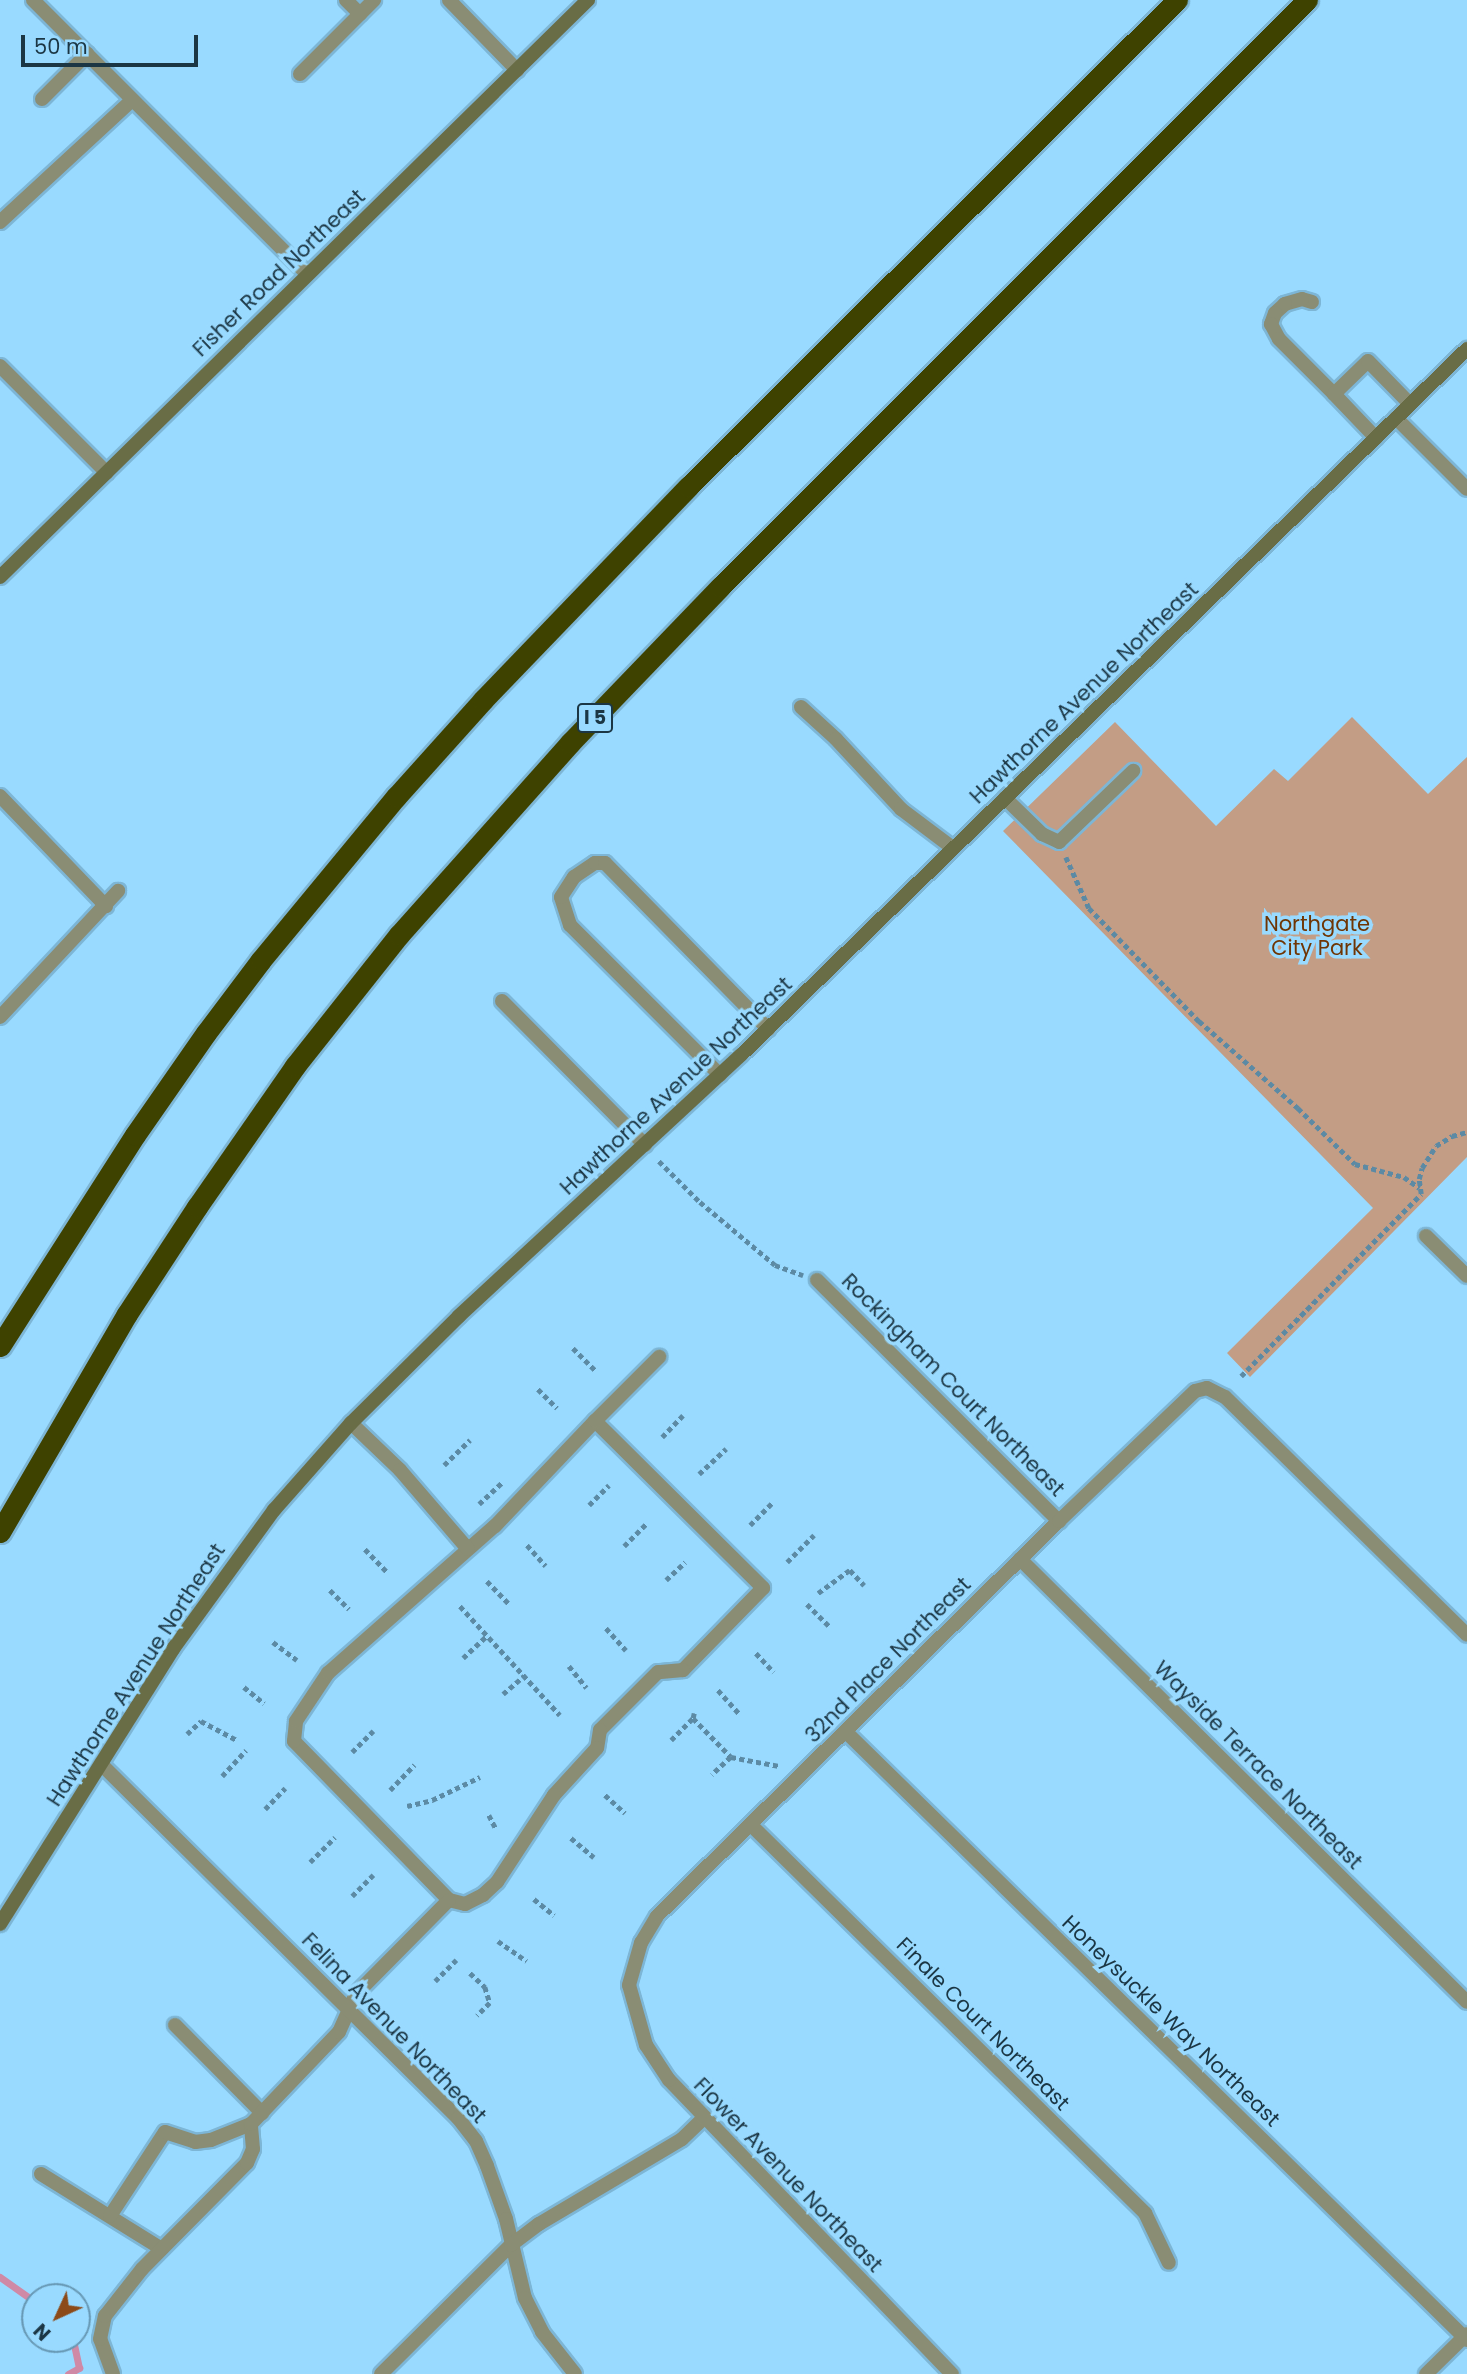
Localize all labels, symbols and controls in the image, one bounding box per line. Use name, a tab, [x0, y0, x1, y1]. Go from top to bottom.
scale bar	[24, 21, 201, 65]
text: 50 m	[34, 32, 88, 61]
street label: Fisher Road Northeast	[188, 184, 370, 362]
street label: Hawthorne Avenue Northeast	[965, 577, 1203, 809]
road number: I 5	[576, 702, 614, 734]
park label: Northgate City Park	[1264, 911, 1370, 961]
street label: Hawthorne Avenue Northeast	[555, 972, 797, 1200]
street label: Rockingham Court Northeast	[836, 1268, 1070, 1502]
street label: Hawthorne Avenue Northeast	[42, 1539, 230, 1811]
street label: 32nd Place Northeast	[800, 1572, 976, 1748]
street label: Wayside Terrace Northeast	[1149, 1656, 1367, 1874]
street label: Honeysuckle Way Northeast	[1057, 1910, 1285, 2132]
street label: Felina Avenue Northeast	[297, 1928, 491, 2128]
street label: Finale Court Northeast	[891, 1932, 1075, 2116]
street label: Flower Avenue Northeast	[689, 2073, 887, 2277]
north arrow	[21, 2283, 91, 2353]
text: N	[28, 2317, 57, 2346]

